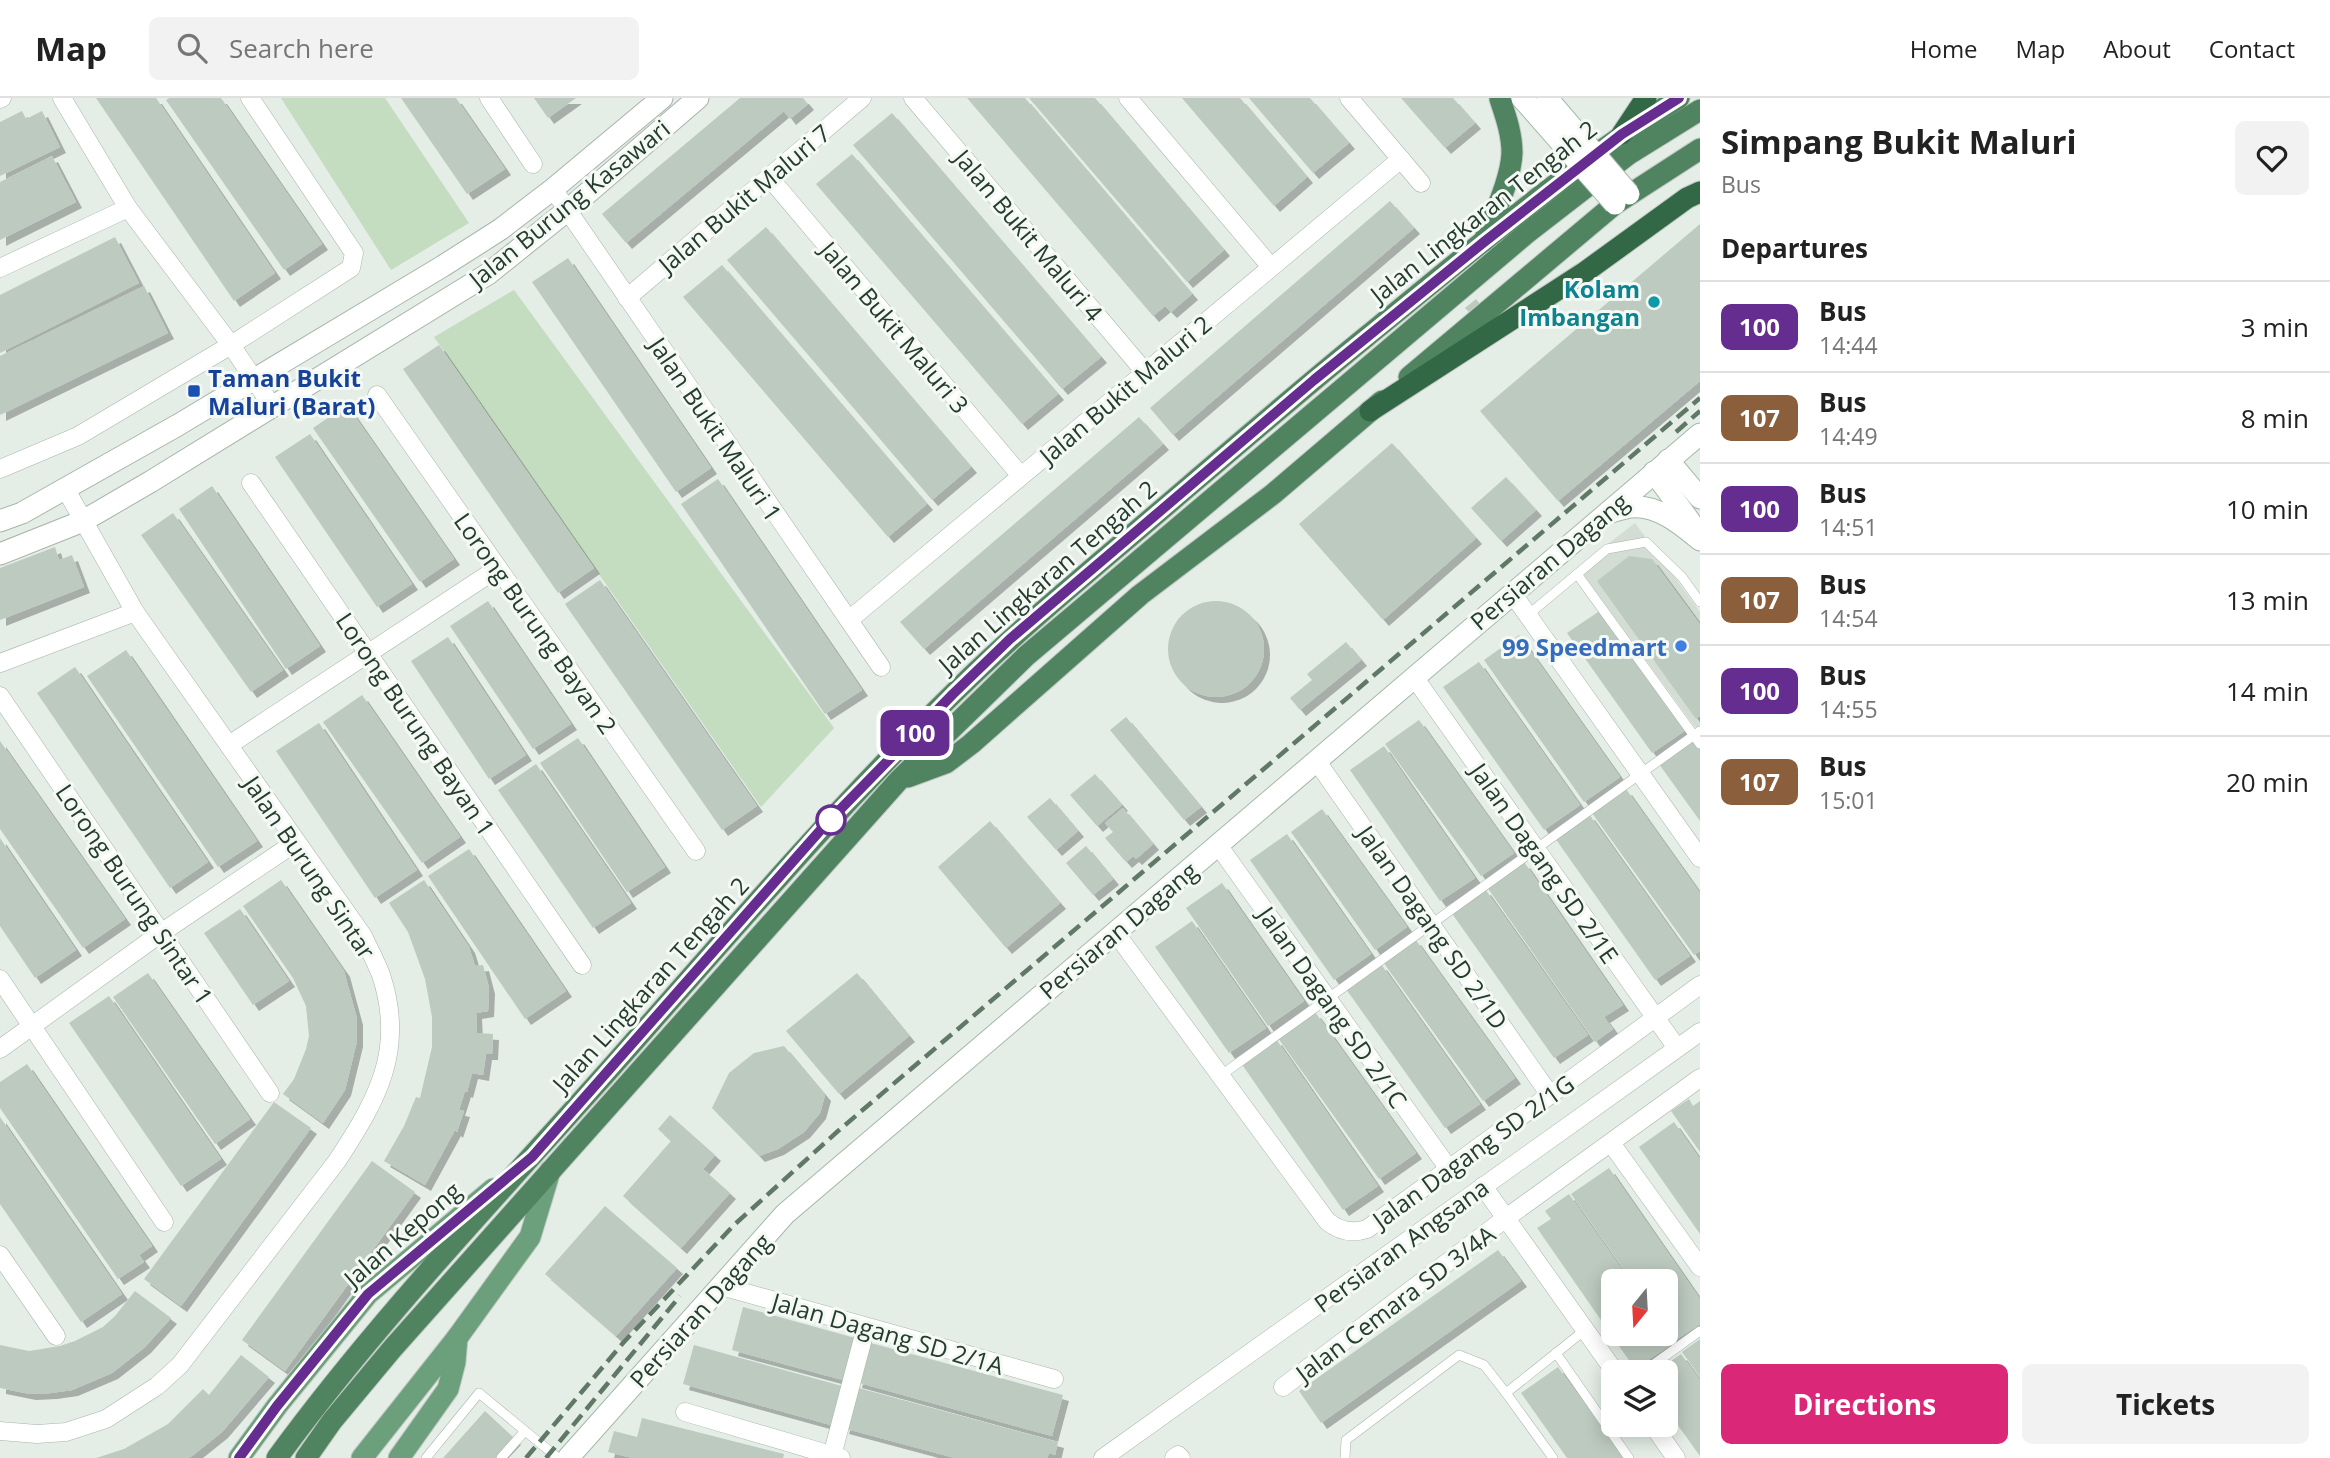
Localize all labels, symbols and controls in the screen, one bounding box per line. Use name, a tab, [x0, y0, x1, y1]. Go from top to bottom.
search box	[149, 17, 639, 80]
text: Map	[35, 26, 107, 71]
icon: search	[173, 29, 211, 67]
text: Search here	[229, 30, 374, 66]
text: Home	[1910, 32, 1978, 65]
text: Map	[2016, 32, 2065, 65]
text: About	[2103, 32, 2171, 65]
text: Contact	[2209, 32, 2295, 65]
street label: Jalan Burung Kasawari	[460, 112, 676, 296]
street label: Jalan Lingkaran Tengah 2	[1361, 112, 1603, 311]
street label: Jalan Bukit Maluri 7	[649, 116, 837, 281]
text: Simpang Bukit Maluri	[1721, 119, 2077, 164]
button: heart	[2235, 121, 2309, 195]
street label: Jalan Bukit Maluri 4	[946, 140, 1111, 328]
text: Bus	[1721, 168, 1761, 200]
text: Departures	[1721, 230, 1868, 266]
street label: Jalan Bukit Maluri 3	[812, 232, 977, 420]
place label: Kolam Imbangan	[1519, 272, 1640, 333]
text: Bus	[1819, 293, 1866, 329]
marker: Kolam Imbangan	[1646, 294, 1662, 310]
street label: Jalan Bukit Maluri 2	[1030, 307, 1218, 472]
text: 3 min	[2241, 309, 2309, 345]
text: 100	[1739, 310, 1780, 343]
street label: Jalan Bukit Maluri 1	[641, 329, 790, 527]
text: 14:44	[1819, 329, 1878, 361]
place label: Taman Bukit Maluri (Barat)	[208, 361, 375, 422]
marker: Taman Bukit Maluri (Barat)	[186, 383, 202, 399]
text: Bus	[1819, 384, 1866, 420]
text: 8 min	[2241, 400, 2309, 436]
text: 107	[1739, 401, 1780, 434]
text: 14:49	[1819, 420, 1878, 452]
street label: Jalan Lingkaran Tengah 2	[929, 472, 1163, 681]
text: Bus	[1819, 475, 1866, 511]
street label: Persiaran Dagang	[1463, 485, 1635, 637]
text: 10 min	[2226, 491, 2309, 527]
text: 100	[1739, 492, 1780, 525]
street label: Lorong Burung Bayan 2	[447, 506, 625, 740]
text: 14:51	[1819, 511, 1878, 543]
text: Bus	[1819, 566, 1866, 602]
text: 13 min	[2226, 582, 2309, 618]
text: 107	[1739, 583, 1780, 616]
text: 14:54	[1819, 602, 1878, 634]
street label: Lorong Burung Bayan 1	[329, 606, 503, 842]
place label: 99 Speedmart	[1502, 630, 1667, 663]
marker: 99 Speedmart	[1673, 638, 1689, 654]
text: Bus	[1819, 657, 1866, 693]
text: 14 min	[2226, 673, 2309, 709]
text: 100	[1739, 674, 1780, 707]
text: 14:55	[1819, 693, 1878, 725]
line badge: 100	[875, 710, 955, 756]
text: 100	[894, 716, 936, 749]
text: Bus	[1819, 748, 1866, 784]
street label: Jalan Dagang SD 2/1E	[1462, 755, 1627, 970]
text: 20 min	[2226, 764, 2309, 800]
text: 107	[1739, 765, 1780, 798]
street label: Jalan Burung Sintar	[235, 767, 384, 965]
street label: Lorong Burung Sintar 1	[49, 777, 221, 1011]
text: 15:01	[1819, 784, 1878, 816]
unlabelled marker	[816, 805, 846, 835]
street label: Jalan Dagang SD 2/1D	[1349, 817, 1516, 1035]
street label: Persiaran Dagang	[1032, 854, 1204, 1006]
street label: Jalan Lingkaran Tengah 2	[543, 869, 756, 1100]
street label: Jalan Dagang SD 2/1C	[1250, 898, 1415, 1115]
street label: Jalan Dagang SD 2/1G	[1364, 1067, 1580, 1237]
street label: Persiaran Angsana	[1307, 1170, 1495, 1320]
street label: Jalan Kepong	[335, 1174, 468, 1295]
street label: Jalan Cemara SD 3/4A	[1287, 1217, 1502, 1390]
street label: Persiaran Dagang	[622, 1226, 778, 1394]
north arrow	[1601, 1269, 1678, 1346]
map controls	[1601, 1269, 1678, 1437]
street label: Jalan Dagang SD 2/1A	[766, 1284, 1008, 1382]
button: layers	[1601, 1360, 1678, 1437]
button: Directions	[1721, 1364, 2008, 1444]
button: Tickets	[2022, 1364, 2309, 1444]

